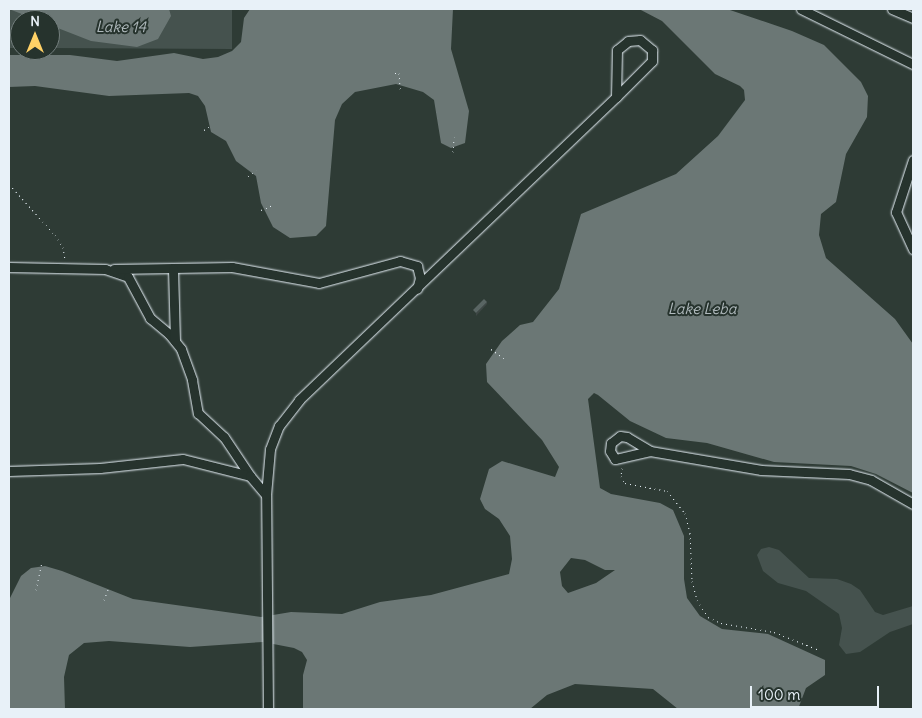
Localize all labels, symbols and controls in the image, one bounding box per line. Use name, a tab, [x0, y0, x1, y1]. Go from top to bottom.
north arrow	[10, 10, 60, 60]
text: N	[30, 12, 40, 30]
water label: Lake 14	[96, 18, 146, 36]
water label: Lake Leba	[668, 300, 736, 318]
scale bar	[752, 676, 881, 708]
text: 100 m	[758, 685, 800, 704]

